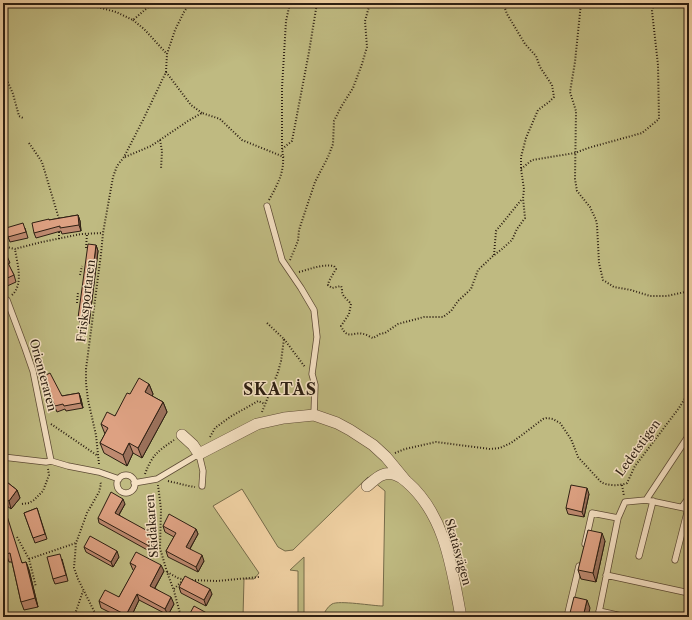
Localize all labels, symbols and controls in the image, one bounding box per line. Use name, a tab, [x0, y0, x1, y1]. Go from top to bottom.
street label: Frisksportaren	[73, 258, 98, 343]
street label: Orienteraren	[27, 337, 60, 413]
district label: SKATÅS	[243, 379, 317, 399]
street label: Ledetstigen	[612, 416, 663, 479]
street label: Skidåkaren	[142, 493, 161, 558]
street label: Skatåsvägen	[442, 517, 475, 588]

